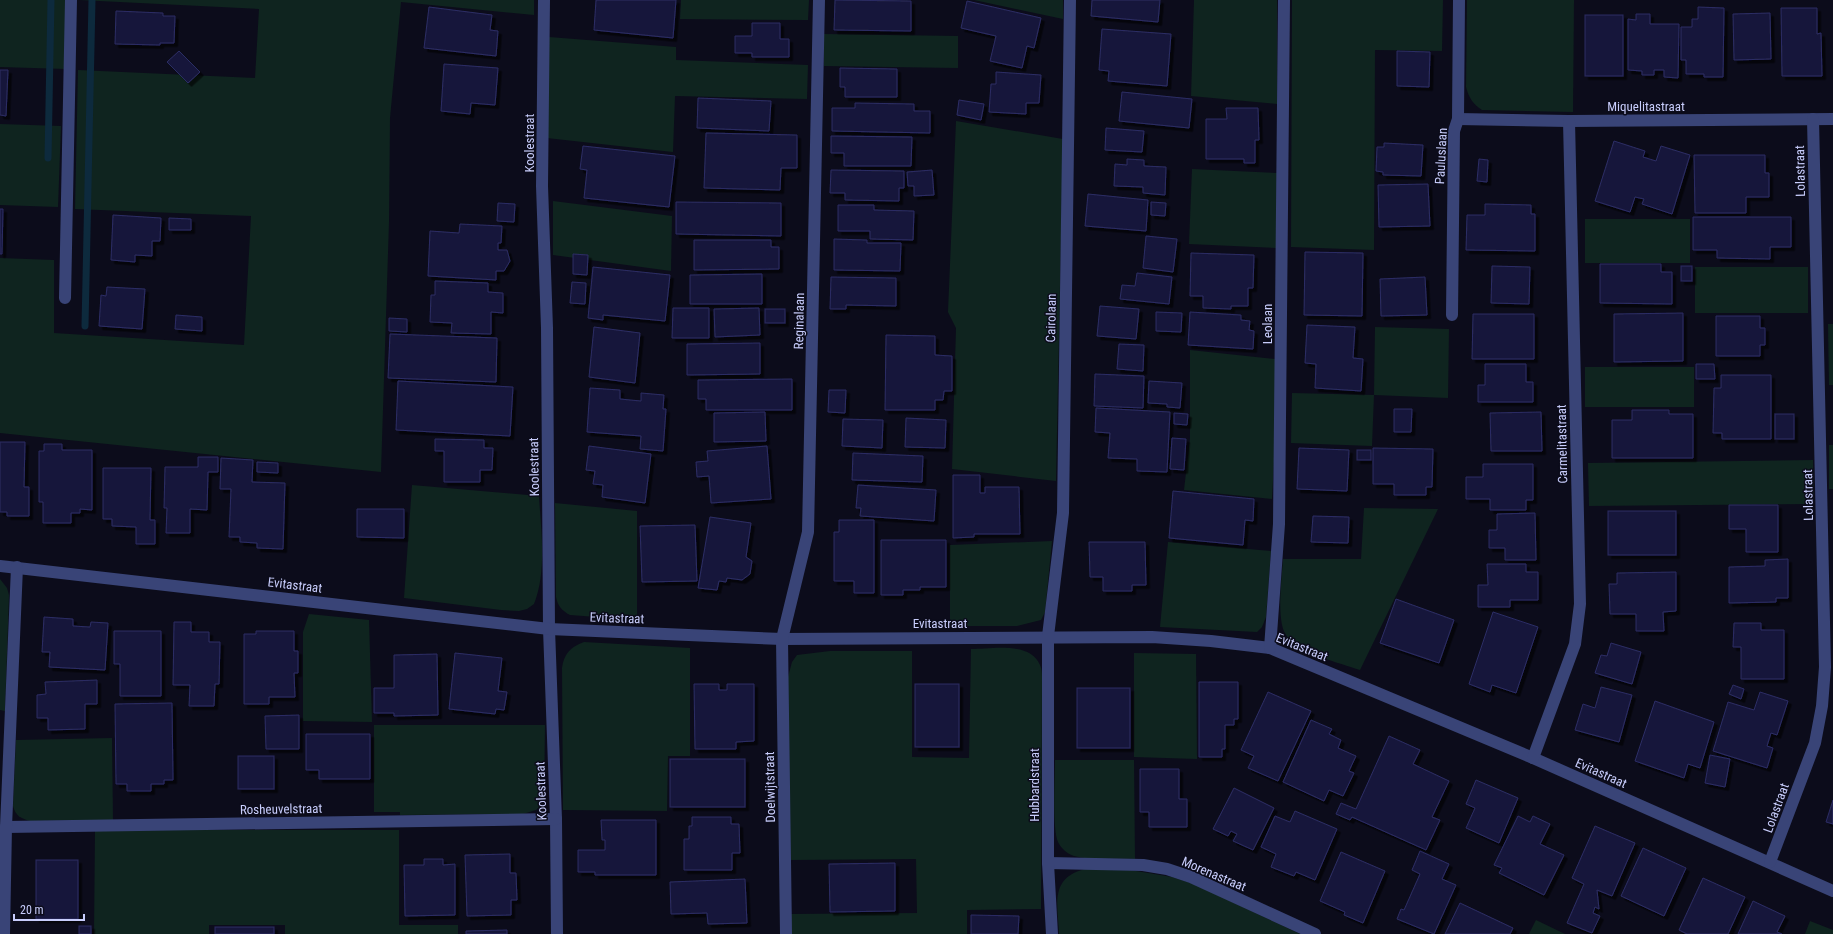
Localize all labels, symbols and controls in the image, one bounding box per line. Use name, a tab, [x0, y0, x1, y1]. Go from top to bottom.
street label: Miquelitastraat	[1607, 99, 1685, 114]
street label: Koolestraat	[522, 113, 537, 172]
street label: Pauluslaan	[1432, 127, 1450, 185]
street label: Lolastraat	[1792, 145, 1808, 197]
street label: Reginalaan	[791, 293, 807, 349]
street label: Cairolaan	[1043, 294, 1059, 342]
street label: Leolaan	[1260, 304, 1275, 344]
street label: Carmelitastraat	[1554, 404, 1570, 484]
street label: Koolestraat	[526, 437, 542, 497]
street label: Lolastraat	[1800, 469, 1816, 521]
street label: Evitastraat	[267, 574, 323, 596]
street label: Evitastraat	[589, 610, 645, 626]
street label: Evitastraat	[913, 616, 967, 631]
street label: Evitastraat	[1274, 630, 1330, 664]
street label: Hubbardstraat	[1027, 748, 1042, 822]
street label: Doelwijtstraat	[762, 751, 778, 823]
street label: Evitastraat	[1573, 755, 1629, 791]
street label: Koolestraat	[532, 761, 550, 821]
street label: Lolastraat	[1760, 781, 1792, 835]
street label: Rosheuvelstraat	[240, 801, 322, 817]
street label: Morenastraat	[1179, 854, 1249, 894]
scale bar	[14, 896, 84, 922]
text: 20 m	[20, 903, 44, 917]

